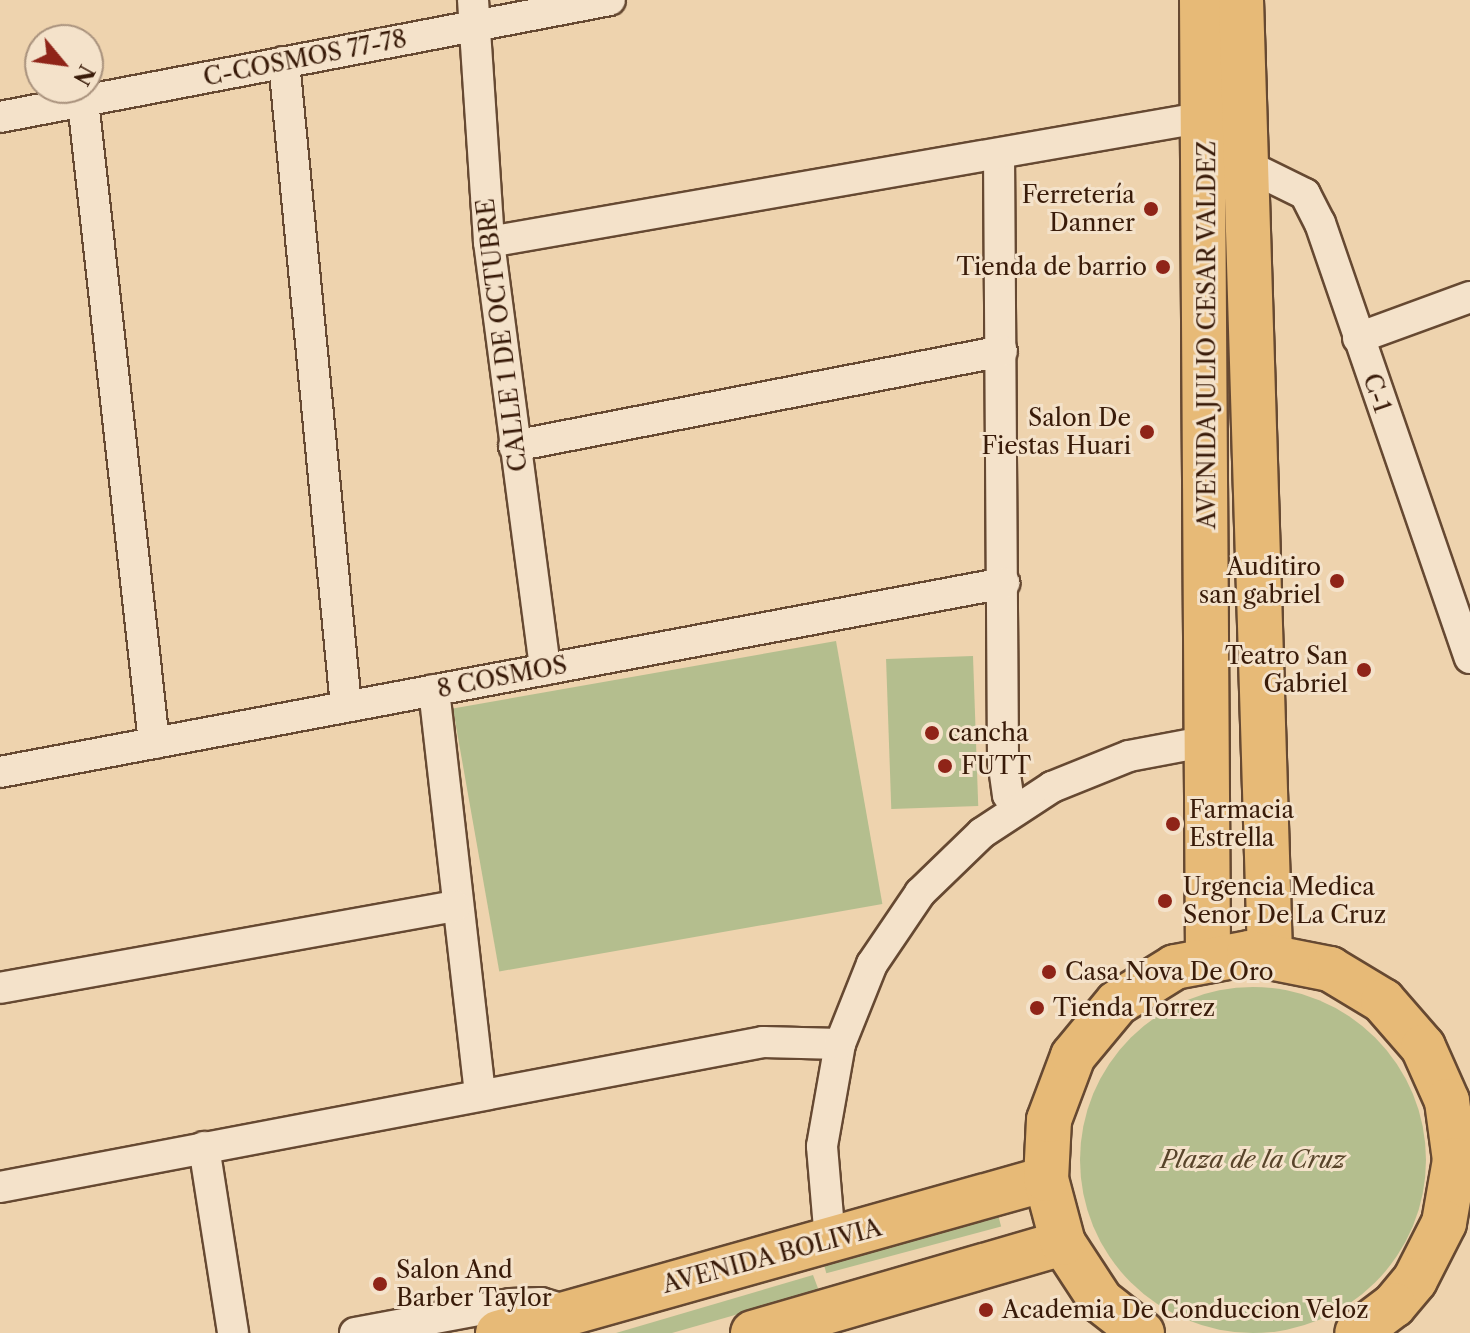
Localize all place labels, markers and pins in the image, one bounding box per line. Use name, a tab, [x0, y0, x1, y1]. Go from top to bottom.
place label: Ferretería Danner	[1022, 181, 1135, 237]
marker: Ferretería Danner	[1142, 200, 1160, 218]
place label: Tienda de barrio	[956, 253, 1147, 281]
marker: Tienda de barrio	[1154, 258, 1172, 276]
place label: Salon De Fiestas Huari	[981, 404, 1131, 460]
marker: Salon De Fiestas Huari	[1138, 423, 1156, 441]
place label: Auditiro san gabriel	[1199, 553, 1321, 609]
marker: Auditiro san gabriel	[1328, 572, 1346, 590]
place label: Teatro San Gabriel	[1225, 642, 1348, 698]
marker: Teatro San Gabriel	[1355, 661, 1373, 679]
place label: cancha	[948, 719, 1029, 747]
marker: cancha	[923, 724, 941, 742]
place label: FUTT	[961, 752, 1031, 780]
marker: FUTT	[936, 757, 954, 775]
place label: Farmacia Estrella	[1189, 796, 1294, 852]
marker: Farmacia Estrella	[1164, 815, 1182, 833]
place label: Urgencia Medica Senor De La Cruz	[1183, 873, 1387, 929]
marker: Urgencia Medica Senor De La Cruz	[1154, 890, 1176, 912]
place label: Casa Nova De Oro	[1065, 958, 1274, 986]
marker: Casa Nova De Oro	[1040, 963, 1058, 981]
place label: Tienda Torrez	[1053, 994, 1216, 1022]
marker: Tienda Torrez	[1028, 999, 1046, 1017]
place label: Salon And Barber Taylor	[396, 1256, 553, 1312]
marker: Salon And Barber Taylor	[371, 1275, 389, 1293]
place label: Academia De Conduccion Veloz	[1002, 1296, 1370, 1324]
marker: Academia De Conduccion Veloz	[977, 1301, 995, 1319]

